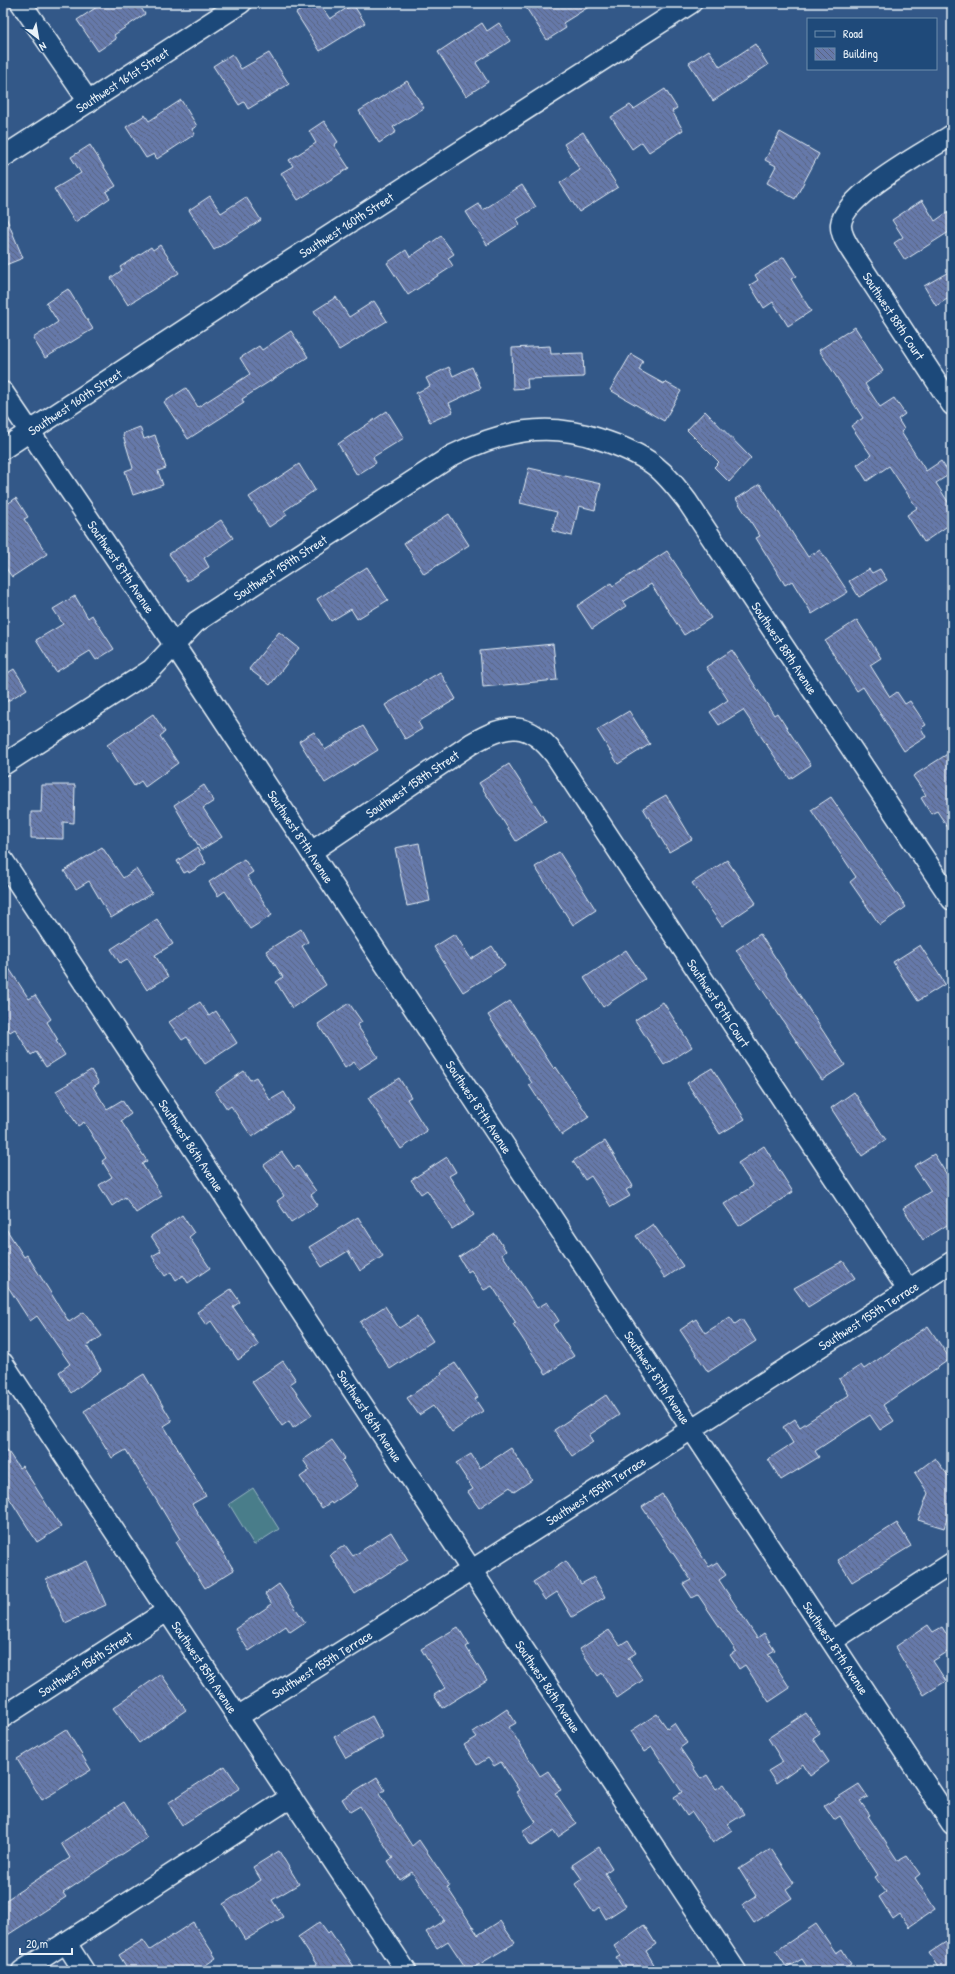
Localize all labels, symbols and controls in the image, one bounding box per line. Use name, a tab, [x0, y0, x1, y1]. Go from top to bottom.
north arrow	[18, 18, 58, 58]
legend	[807, 18, 937, 70]
text: Road	[843, 25, 863, 42]
text: N	[37, 39, 49, 54]
street label: Southwest 161st Street	[72, 43, 173, 117]
text: Building	[843, 45, 878, 62]
street label: Southwest 160th Street	[296, 187, 397, 262]
street label: Southwest 88th Court	[859, 269, 929, 364]
street label: Southwest 160th Street	[24, 364, 126, 439]
street label: Southwest 87th Avenue	[84, 517, 159, 617]
street label: Southwest 159th Street	[230, 530, 331, 604]
street label: Southwest 88th Avenue	[747, 598, 822, 698]
street label: Southwest 158th Street	[362, 745, 463, 822]
street label: Southwest 87th Avenue	[263, 786, 338, 887]
street label: Southwest 87th Court	[683, 955, 755, 1051]
street label: Southwest 87th Avenue	[442, 1057, 516, 1157]
street label: Southwest 86th Avenue	[154, 1096, 228, 1195]
street label: Southwest 155th Terrace	[815, 1277, 922, 1354]
street label: Southwest 87th Avenue	[620, 1327, 695, 1428]
street label: Southwest 86th Avenue	[333, 1366, 407, 1465]
street label: Southwest 155th Terrace	[542, 1452, 649, 1529]
street label: Southwest 87th Avenue	[799, 1598, 873, 1698]
street label: Southwest 85th Avenue	[168, 1618, 242, 1717]
street label: Southwest 156th Street	[35, 1626, 136, 1701]
street label: Southwest 155th Terrace	[268, 1626, 375, 1702]
street label: Southwest 86th Avenue	[511, 1637, 585, 1736]
scale bar	[20, 1930, 72, 1956]
text: 20 m	[26, 1935, 48, 1952]

